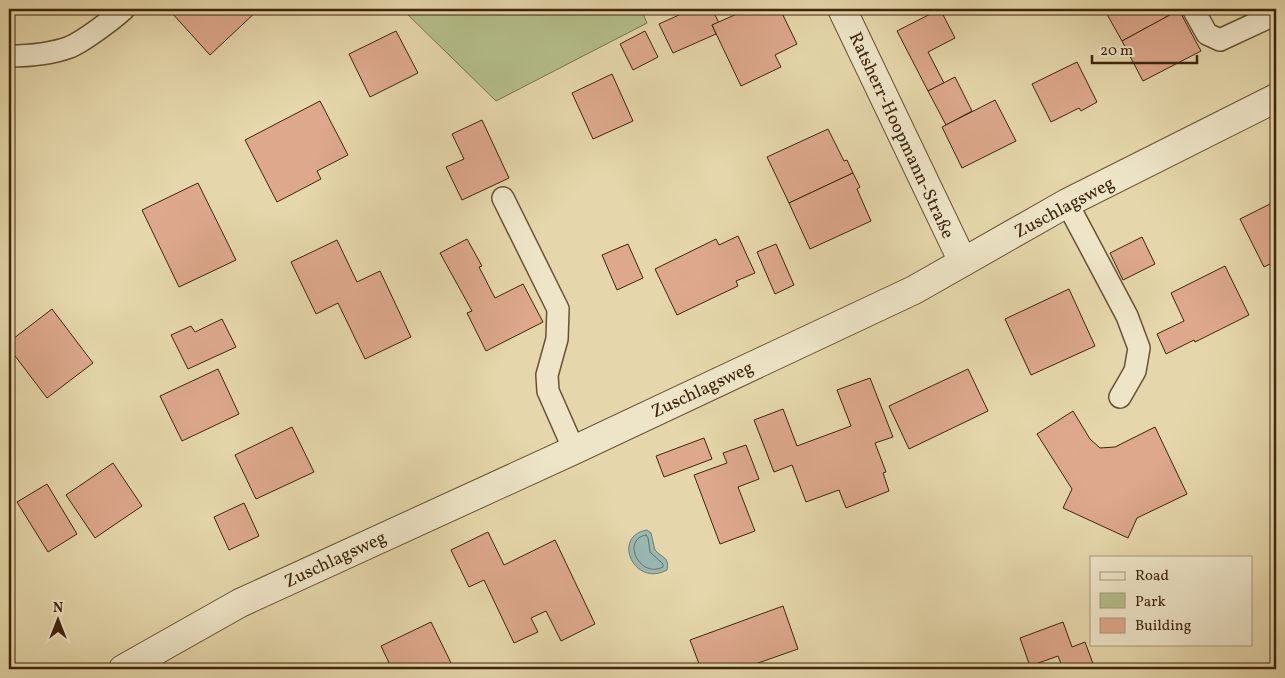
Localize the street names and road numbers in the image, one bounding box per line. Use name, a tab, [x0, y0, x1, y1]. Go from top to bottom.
street label: Ratsherr-Hoopmann-Straße	[842, 28, 960, 243]
street label: Zuschlagsweg	[1010, 171, 1119, 245]
street label: Zuschlagsweg	[648, 356, 758, 425]
street label: Zuschlagsweg	[281, 526, 391, 595]

